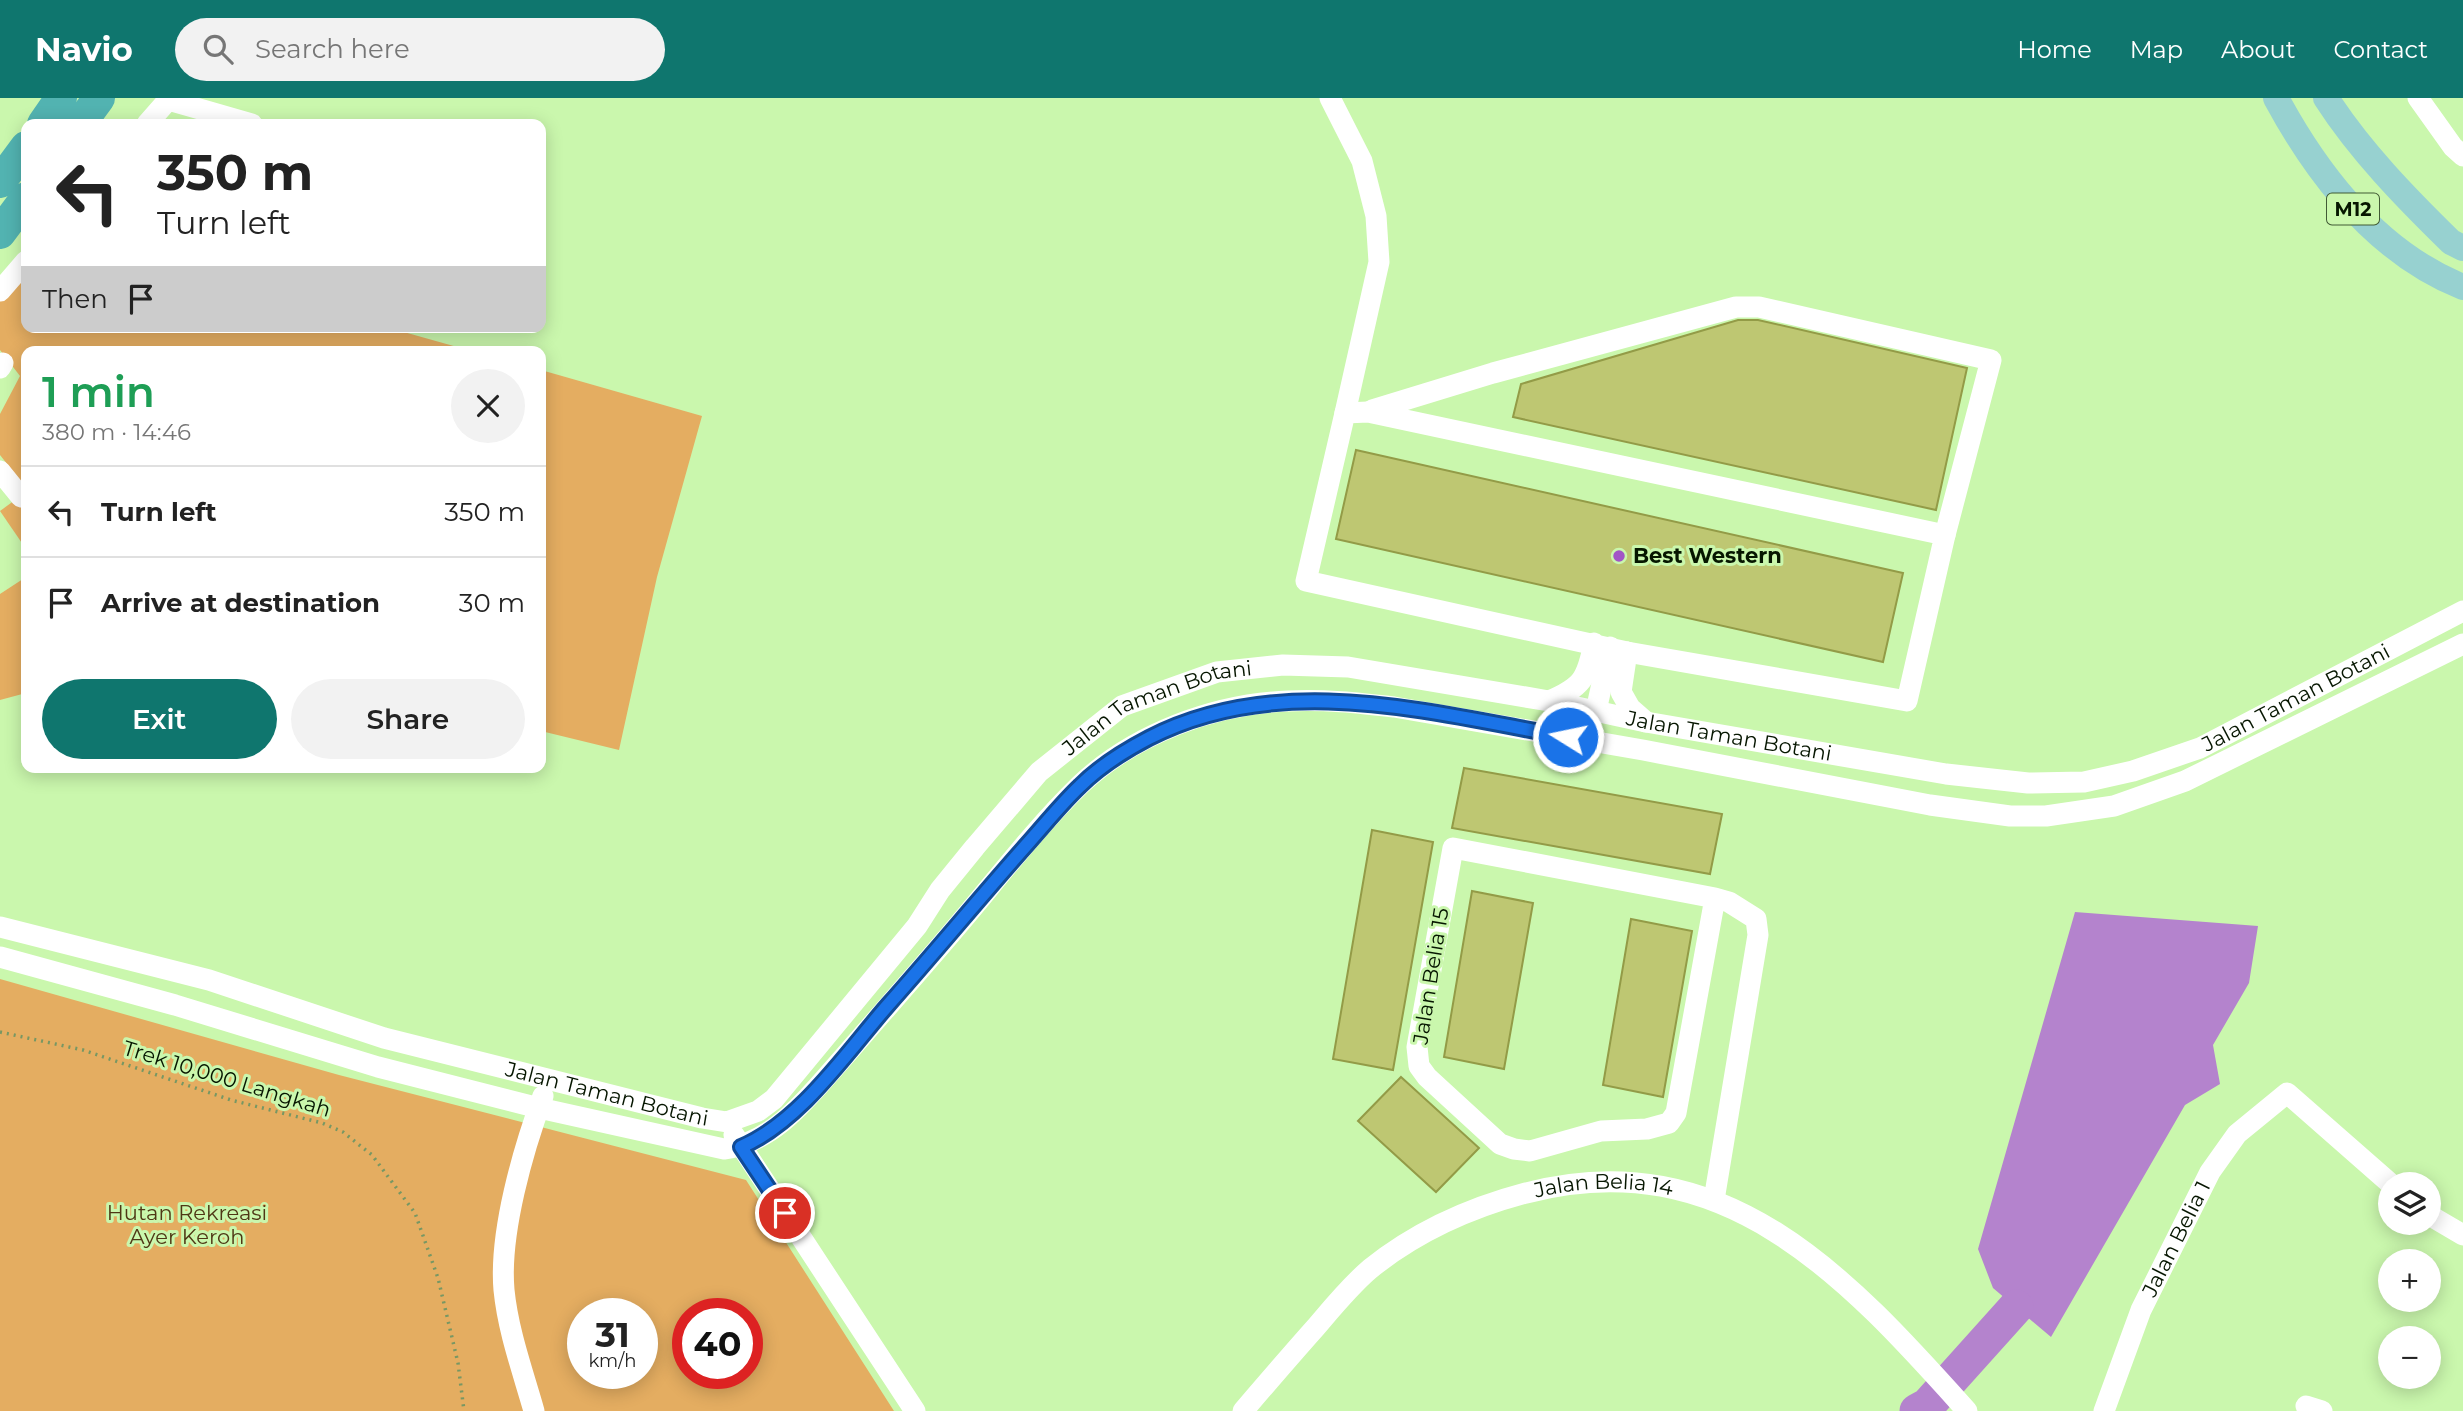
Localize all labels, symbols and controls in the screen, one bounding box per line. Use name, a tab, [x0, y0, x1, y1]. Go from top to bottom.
search box	[175, 18, 665, 81]
text: Navio	[35, 29, 133, 69]
icon: search	[199, 30, 237, 68]
text: Search here	[255, 33, 410, 65]
text: Home	[2017, 35, 2092, 64]
text: Map	[2130, 35, 2183, 64]
text: About	[2221, 35, 2295, 64]
text: Contact	[2333, 35, 2428, 64]
text: 350 m	[157, 143, 313, 202]
icon: left	[42, 147, 133, 238]
road number: M12	[2327, 194, 2379, 225]
text: Turn left	[157, 203, 291, 242]
icon: arrive	[122, 280, 160, 318]
text: Then	[42, 283, 108, 315]
text: 1 min	[42, 366, 155, 418]
button: close	[451, 369, 525, 443]
text: 380 m · 14:46	[42, 418, 191, 446]
icon: left	[42, 493, 80, 531]
text: Turn left	[101, 496, 217, 528]
text: 350 m	[444, 496, 525, 528]
place label: Best Western	[1633, 543, 1782, 568]
marker: Best Western	[1611, 548, 1627, 564]
icon: arrive	[42, 584, 80, 622]
text: Arrive at destination	[101, 587, 380, 619]
text: 30 m	[459, 587, 525, 619]
street label: Jalan Taman Botani	[2197, 638, 2394, 757]
street label: Jalan Taman Botani	[1056, 655, 1253, 761]
button: Exit	[42, 679, 277, 759]
button: Share	[291, 679, 525, 759]
position arrow	[1531, 700, 1605, 774]
street label: Jalan Taman Botani	[1623, 705, 1834, 766]
street label: Jalan Belia 15	[1407, 906, 1454, 1047]
street label: Trek 10,000 Langkah	[120, 1035, 334, 1122]
street label: Jalan Taman Botani	[502, 1056, 710, 1131]
street label: Jalan Belia 14	[1531, 1169, 1676, 1203]
map controls	[2378, 1172, 2441, 1389]
button: layers	[2378, 1172, 2441, 1235]
street label: Jalan Belia 1	[2136, 1177, 2215, 1302]
pin	[755, 1183, 815, 1243]
icon: arrive	[766, 1194, 804, 1232]
park label: Hutan Rekreasi Ayer Keroh	[107, 1200, 267, 1249]
button: +	[2378, 1249, 2441, 1312]
speed limit sign: 40	[672, 1298, 763, 1389]
text: 31	[595, 1313, 630, 1356]
button: −	[2378, 1326, 2441, 1389]
text: km/h	[588, 1350, 637, 1372]

